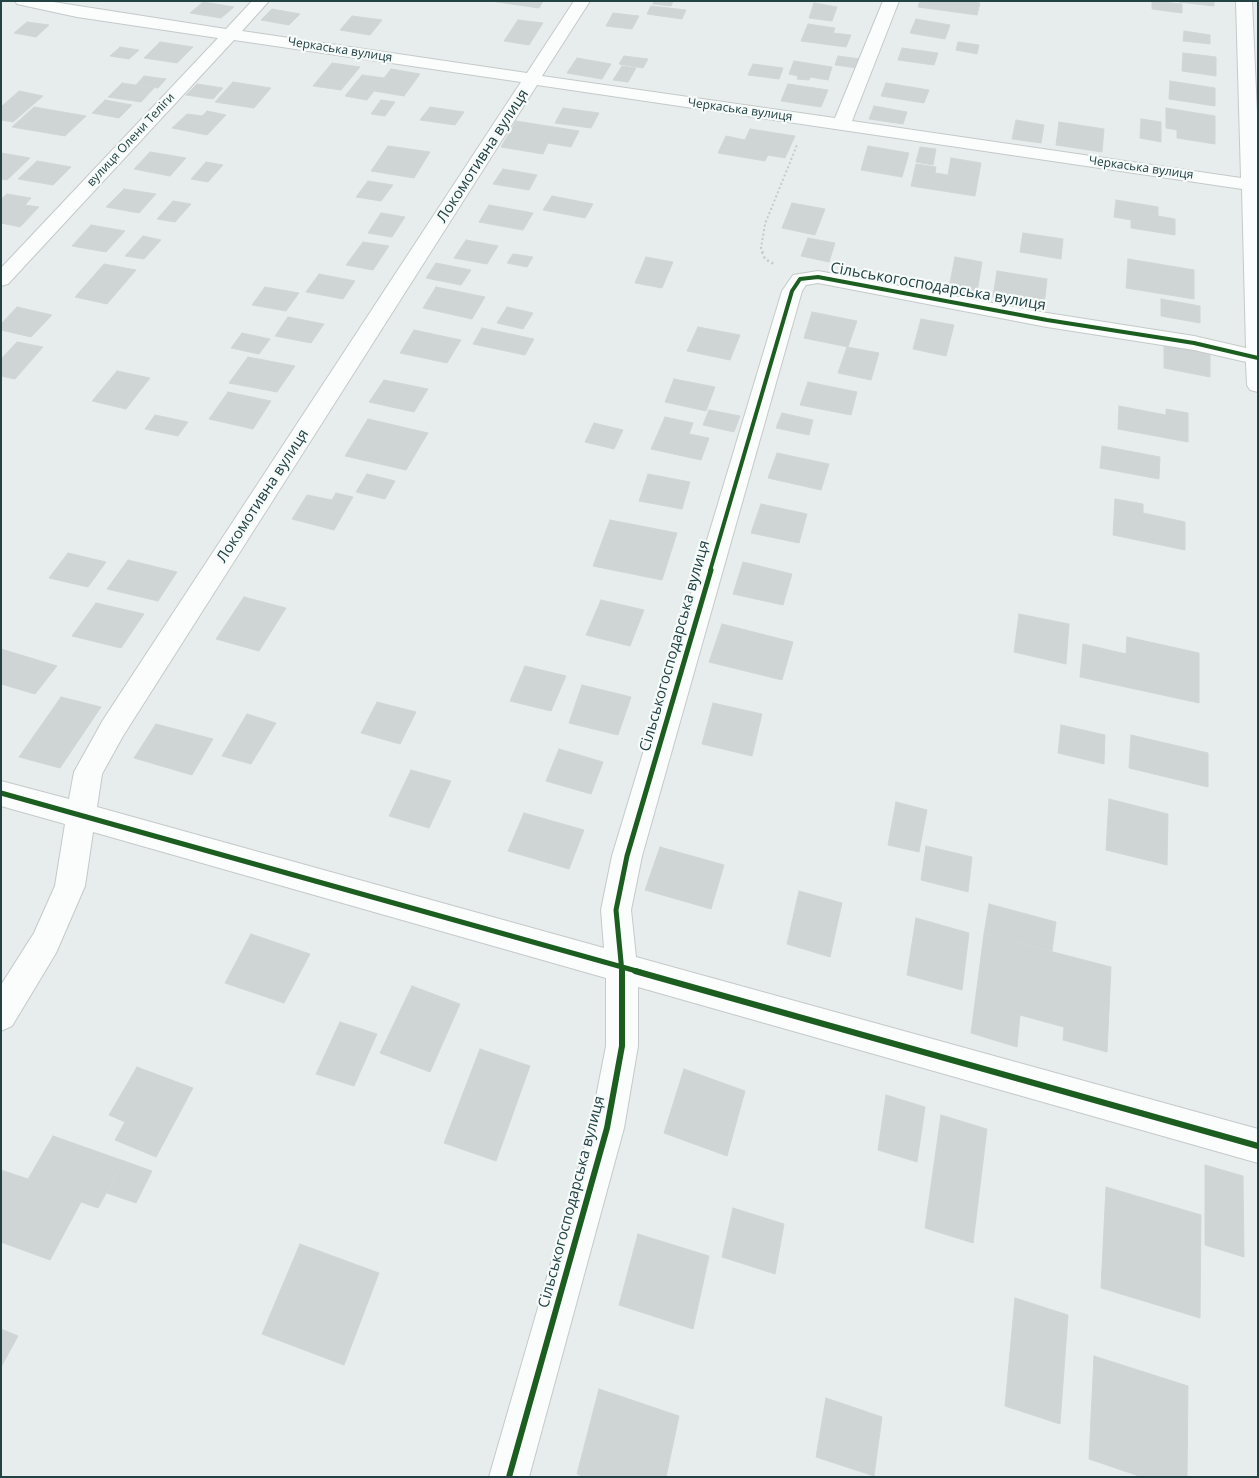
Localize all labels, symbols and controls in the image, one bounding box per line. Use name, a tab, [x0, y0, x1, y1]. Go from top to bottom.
street label: Черкаська вулиця	[287, 35, 393, 65]
street label: Локомотивна вулиця	[433, 86, 533, 226]
street label: вулиця Олени Теліги	[84, 90, 178, 190]
street label: Черкаська вулиця	[687, 96, 793, 124]
street label: Черкаська вулиця	[1088, 154, 1194, 182]
street label: Сільськогосподарська вулиця	[829, 259, 1047, 315]
street label: Локомотивна вулиця	[213, 426, 313, 566]
street label: Сільськогосподарська вулиця	[636, 538, 714, 754]
street label: Сільськогосподарська вулиця	[535, 1094, 609, 1310]

